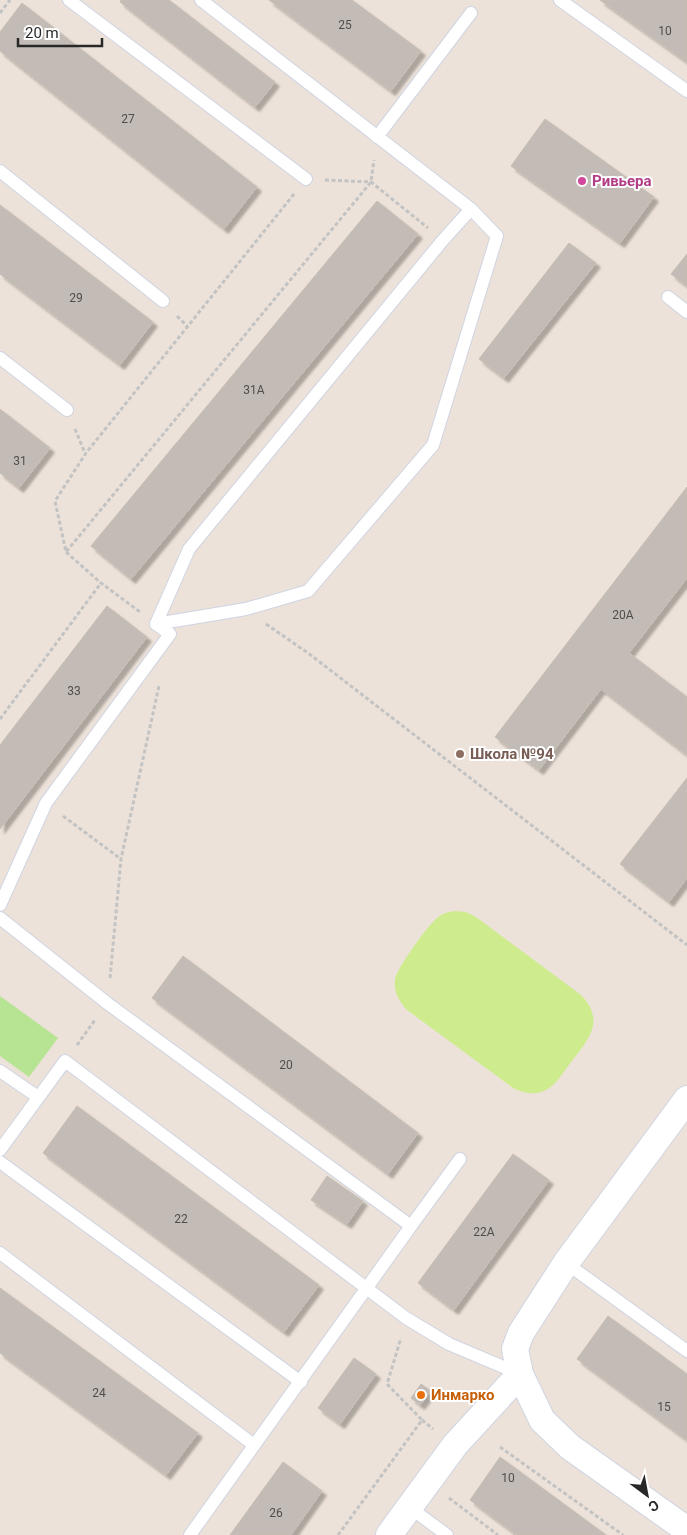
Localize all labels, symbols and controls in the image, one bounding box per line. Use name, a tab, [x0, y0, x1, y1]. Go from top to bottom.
scale bar	[18, 15, 101, 47]
house number: 25	[338, 18, 352, 32]
text: 20 m	[25, 24, 59, 42]
house number: 10	[658, 24, 672, 38]
house number: 27	[121, 112, 135, 126]
place label: Ривьера	[592, 172, 652, 190]
marker: Ривьера	[576, 175, 588, 187]
house number: 29	[69, 291, 83, 305]
house number: 31А	[243, 383, 265, 397]
house number: 31	[13, 454, 27, 468]
house number: 20А	[612, 608, 634, 622]
house number: 33	[67, 684, 81, 698]
place label: Школа №94	[470, 745, 554, 763]
marker: Школа №94	[454, 748, 466, 760]
house number: 20	[279, 1058, 293, 1072]
house number: 22	[174, 1212, 188, 1226]
house number: 22А	[473, 1225, 495, 1239]
house number: 24	[92, 1386, 106, 1400]
place label: Инмарко	[431, 1386, 494, 1404]
marker: Инмарко	[415, 1389, 427, 1401]
house number: 15	[657, 1400, 671, 1414]
north arrow	[622, 1470, 672, 1520]
house number: 10	[501, 1471, 515, 1485]
text: С	[646, 1497, 662, 1515]
house number: 26	[269, 1506, 283, 1520]

